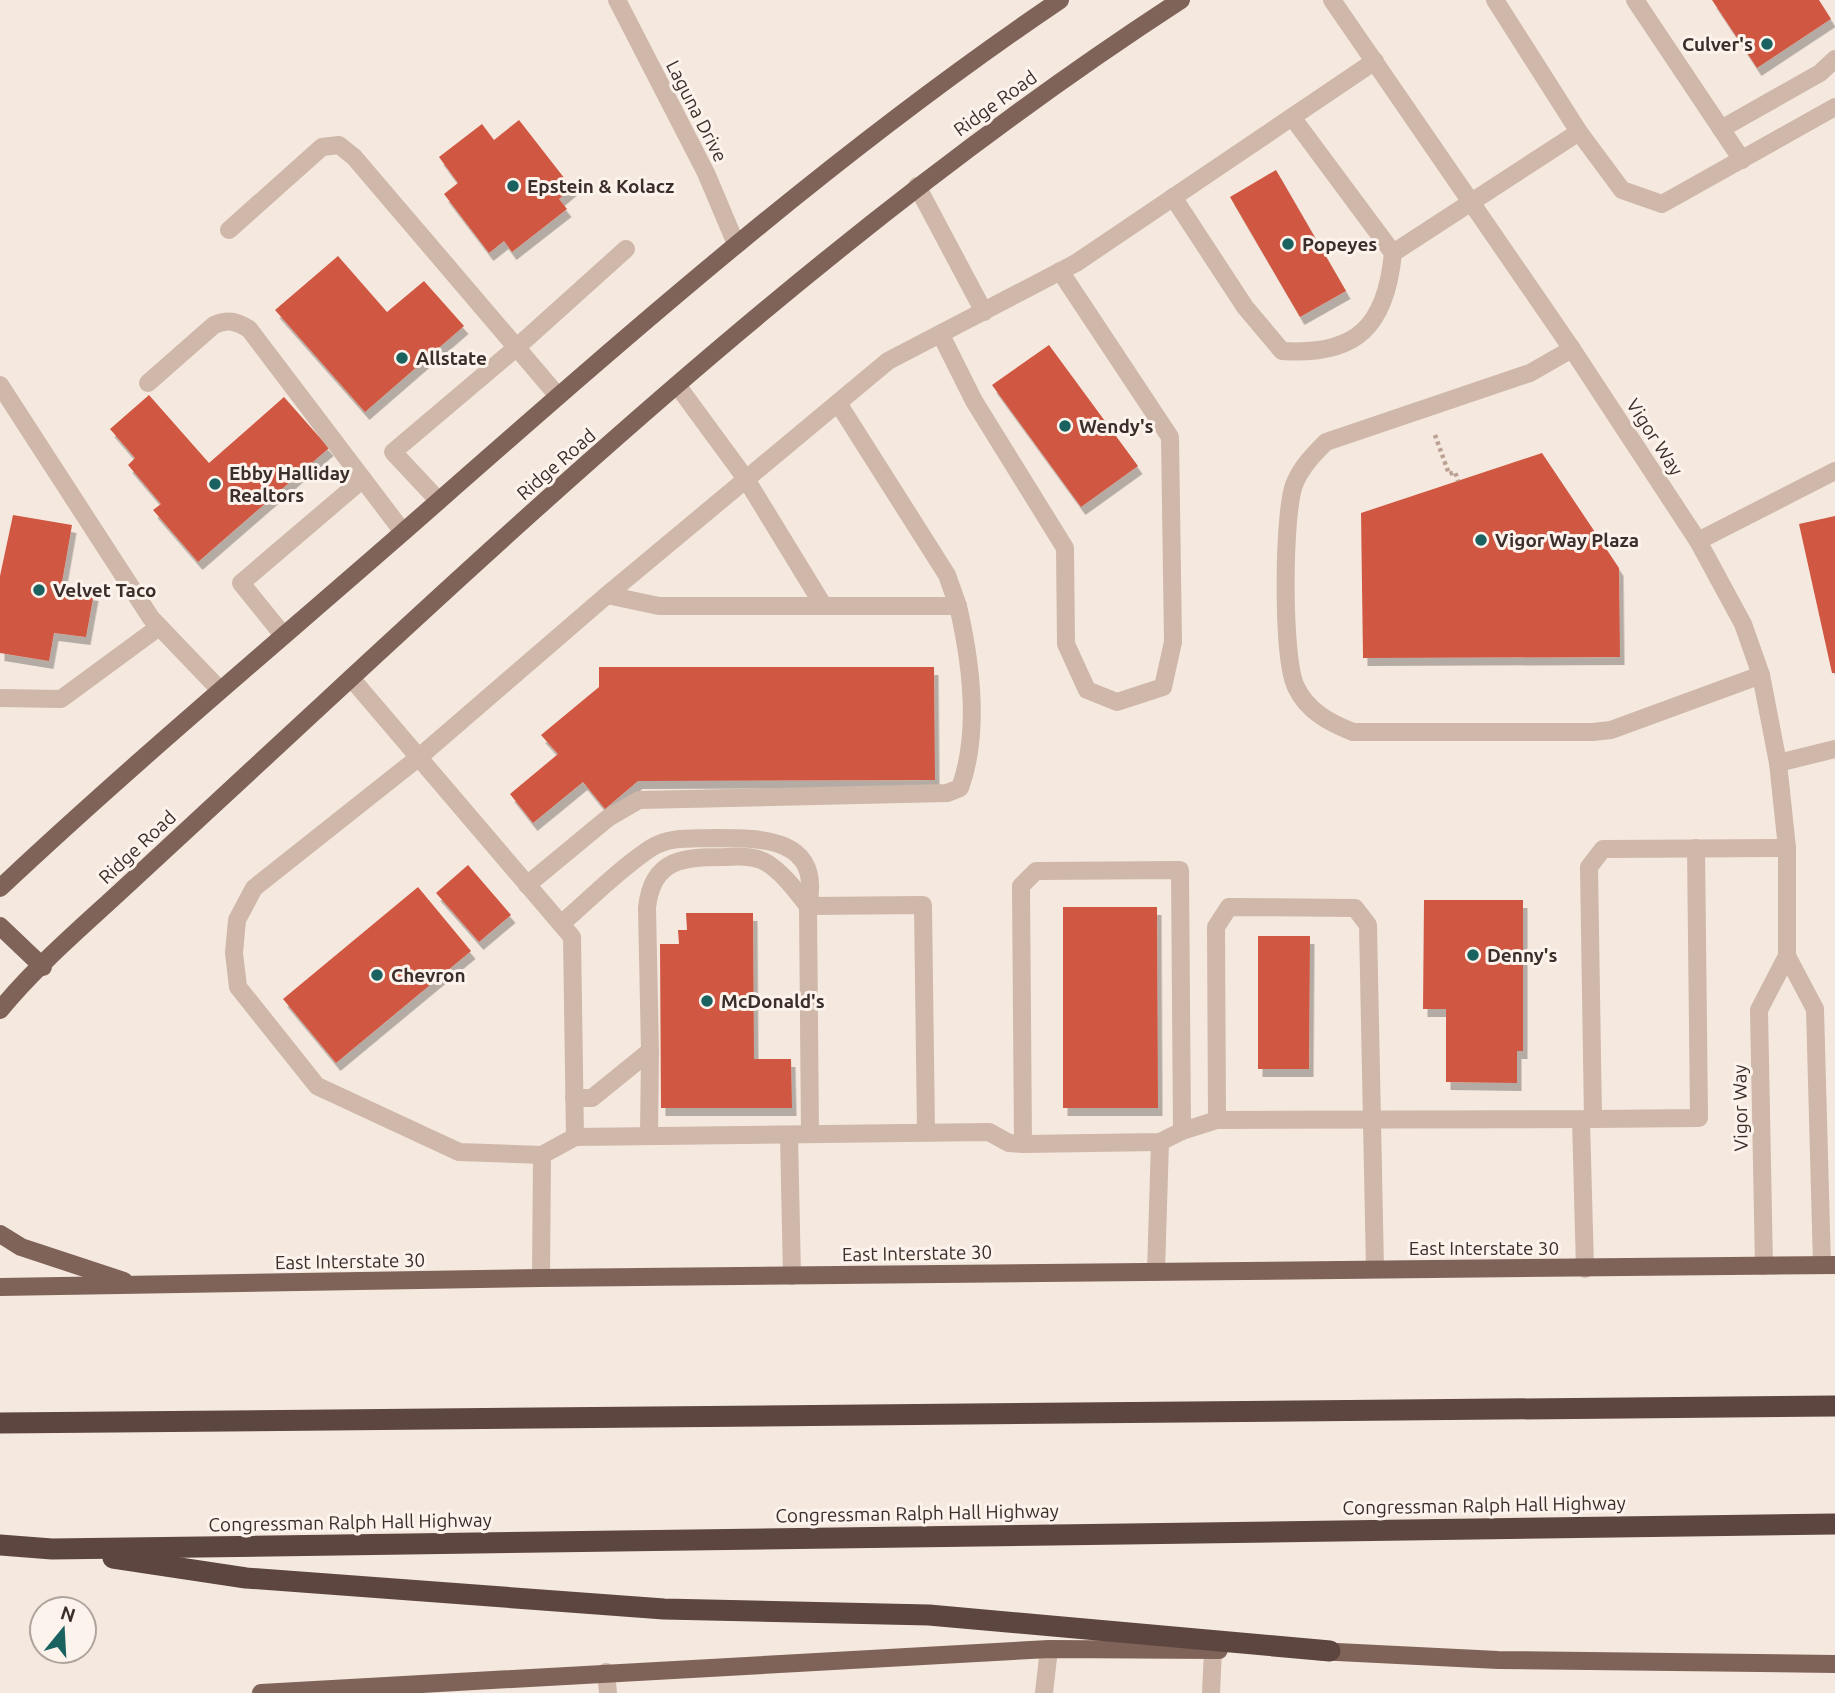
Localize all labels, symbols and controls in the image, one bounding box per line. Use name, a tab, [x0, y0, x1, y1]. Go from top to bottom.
place label: Culver's	[1682, 33, 1753, 55]
marker: Culver's	[1759, 36, 1775, 52]
street label: Laguna Drive	[662, 56, 732, 166]
street label: Ridge Road	[949, 66, 1041, 140]
place label: Epstein & Kolacz	[527, 175, 674, 197]
marker: Epstein & Kolacz	[505, 178, 521, 194]
place label: Popeyes	[1302, 233, 1377, 255]
marker: Popeyes	[1280, 236, 1296, 252]
place label: Allstate	[416, 347, 487, 369]
marker: Allstate	[394, 350, 410, 366]
street label: Vigor Way	[1622, 395, 1688, 479]
place label: Wendy's	[1079, 415, 1154, 437]
marker: Wendy's	[1057, 418, 1073, 434]
street label: Ridge Road	[512, 424, 600, 504]
place label: Ebby Halliday Realtors	[229, 462, 350, 506]
marker: Ebby Halliday Realtors	[207, 476, 223, 492]
place label: Vigor Way Plaza	[1495, 529, 1639, 551]
marker: Vigor Way Plaza	[1473, 532, 1489, 548]
place label: Velvet Taco	[53, 579, 156, 601]
marker: Velvet Taco	[31, 582, 47, 598]
street label: Ridge Road	[94, 806, 180, 888]
place label: Denny's	[1487, 944, 1558, 966]
marker: Denny's	[1465, 947, 1481, 963]
place label: Chevron	[391, 964, 466, 986]
marker: Chevron	[369, 967, 385, 983]
place label: McDonald's	[721, 990, 825, 1012]
marker: McDonald's	[699, 993, 715, 1009]
street label: Vigor Way	[1728, 1064, 1752, 1152]
street label: East Interstate 30	[1409, 1237, 1559, 1259]
street label: East Interstate 30	[842, 1241, 992, 1265]
street label: East Interstate 30	[275, 1249, 425, 1273]
street label: Congressman Ralph Hall Highway	[1342, 1492, 1626, 1518]
street label: Congressman Ralph Hall Highway	[775, 1500, 1059, 1526]
street label: Congressman Ralph Hall Highway	[208, 1509, 492, 1535]
north arrow	[28, 1595, 98, 1665]
text: N	[58, 1601, 78, 1626]

